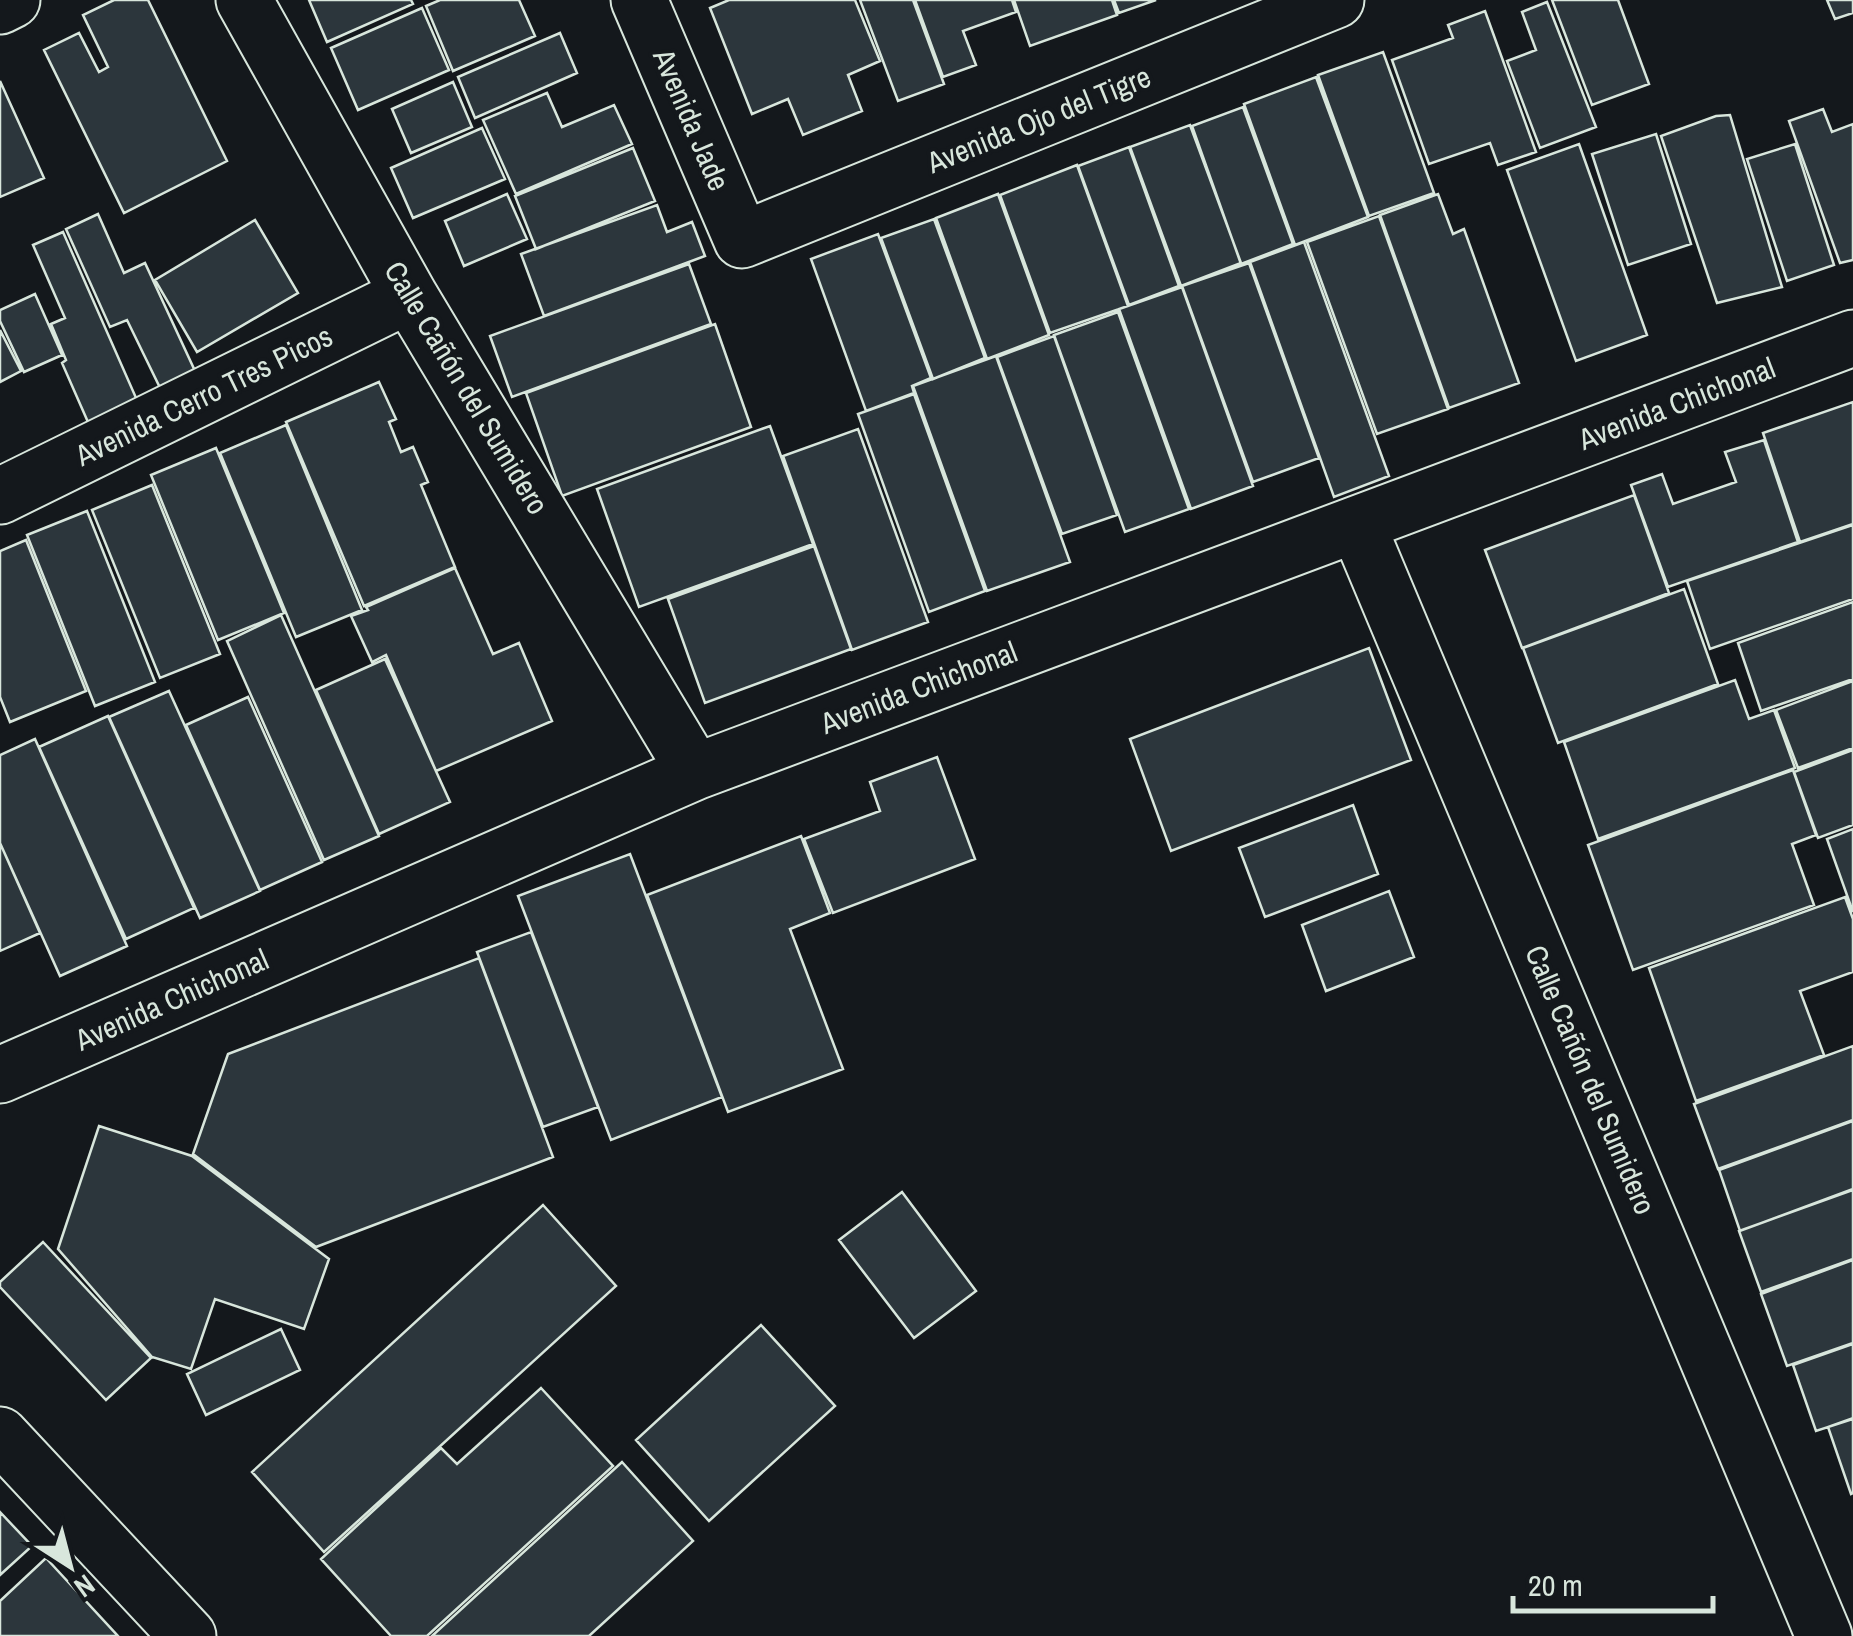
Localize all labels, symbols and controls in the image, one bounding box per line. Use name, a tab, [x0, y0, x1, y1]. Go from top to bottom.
street label: Avenida Jade	[644, 42, 740, 196]
street label: Avenida Ojo del Tigre	[920, 56, 1156, 183]
street label: Calle Cañón del Sumidero	[375, 254, 558, 521]
street label: Avenida Cerro Tres Picos	[67, 315, 339, 475]
street label: Avenida Chichonal	[1572, 347, 1781, 459]
street label: Avenida Chichonal	[814, 631, 1023, 743]
street label: Avenida Chichonal	[68, 939, 274, 1060]
street label: Calle Cañón del Sumidero	[1516, 939, 1666, 1220]
north arrow	[20, 1516, 120, 1616]
scale bar	[1513, 1551, 1713, 1613]
text: 20 m	[1528, 1565, 1583, 1605]
text: N	[67, 1566, 103, 1606]

